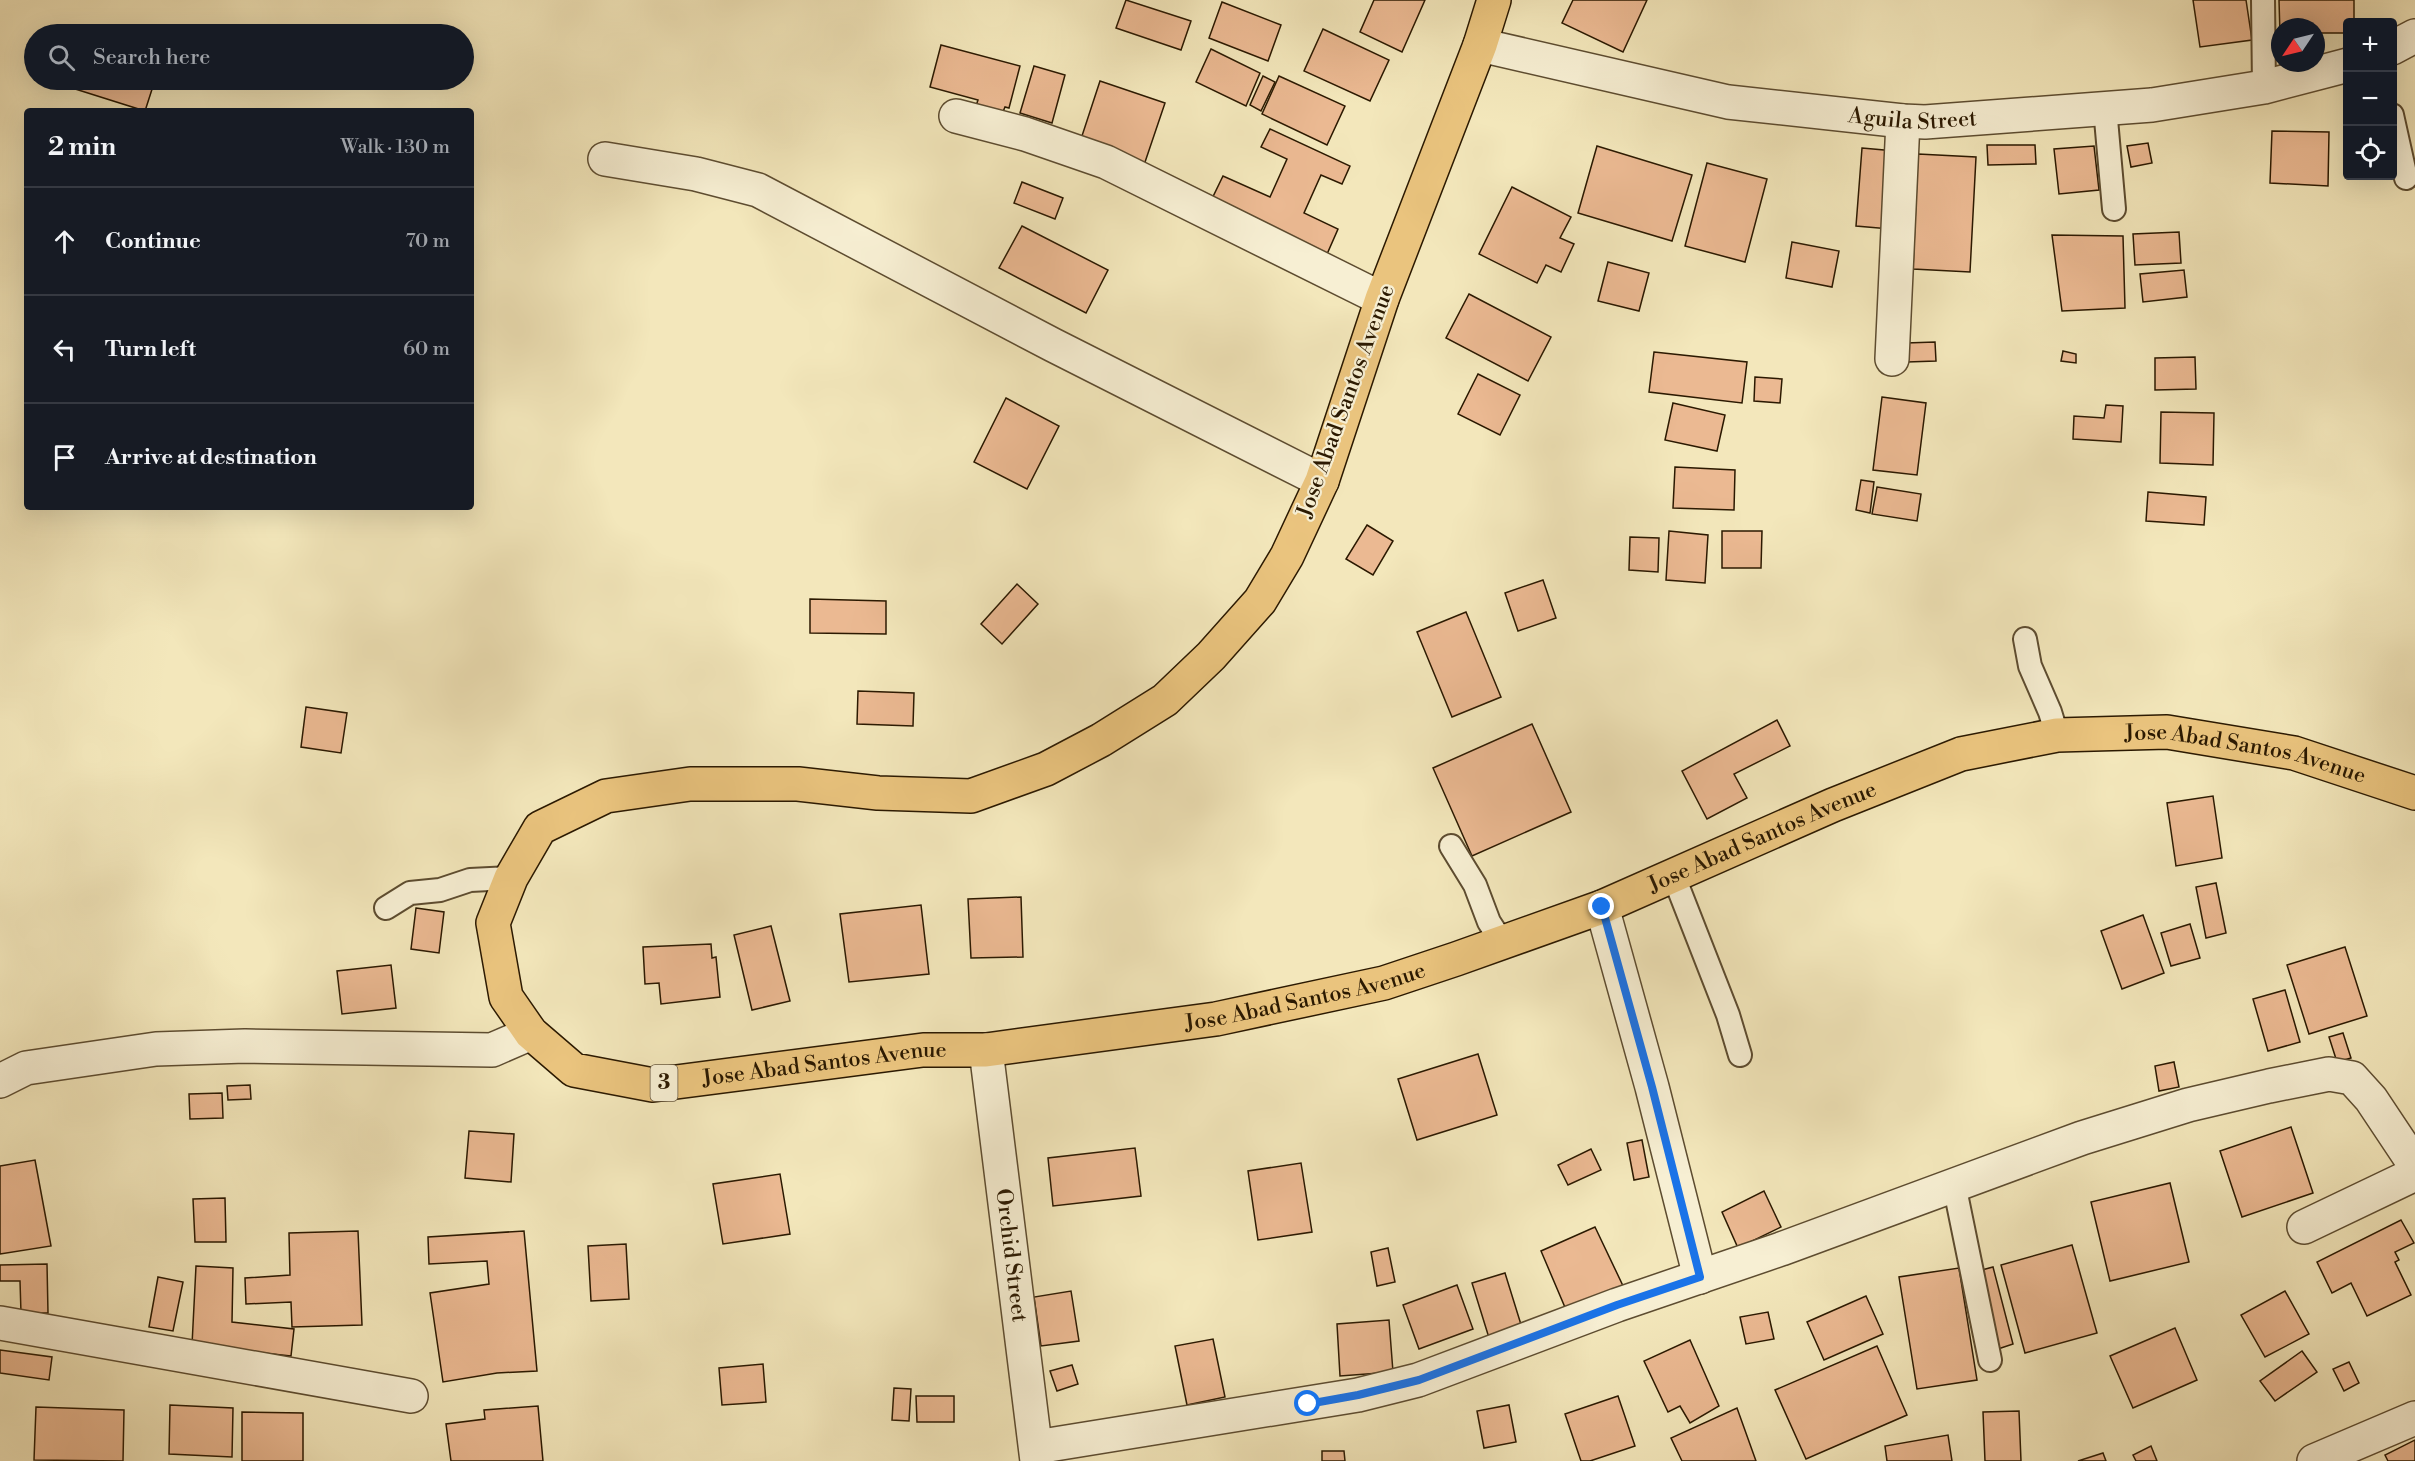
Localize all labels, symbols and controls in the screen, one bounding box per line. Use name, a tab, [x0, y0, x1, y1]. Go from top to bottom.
north arrow	[2271, 18, 2325, 72]
map controls	[2343, 18, 2397, 180]
button: +	[2343, 18, 2397, 72]
search box	[24, 24, 474, 90]
icon: search	[45, 41, 78, 74]
text: Search here	[93, 44, 210, 71]
button: −	[2343, 72, 2397, 126]
street label: Aguila Street	[1846, 102, 1978, 136]
button: locate	[2343, 126, 2397, 180]
text: 2 min	[48, 131, 116, 163]
text: Walk · 130 m	[341, 135, 450, 160]
icon: ahead	[48, 225, 81, 258]
text: Continue	[105, 228, 201, 255]
text: 70 m	[406, 229, 450, 254]
street label: Jose Abad Santos Avenue	[1291, 281, 1401, 522]
icon: left	[48, 333, 81, 366]
text: Turn left	[105, 336, 196, 363]
text: 60 m	[403, 337, 450, 362]
icon: arrive	[48, 441, 81, 474]
text: Arrive at destination	[105, 444, 317, 471]
street label: Jose Abad Santos Avenue	[2123, 718, 2369, 789]
street label: Jose Abad Santos Avenue	[1643, 776, 1880, 899]
route end	[1588, 893, 1614, 919]
street label: Jose Abad Santos Avenue	[1182, 957, 1429, 1037]
street label: Jose Abad Santos Avenue	[700, 1037, 947, 1092]
road number: 3	[650, 1065, 678, 1101]
street label: Orchid Street	[990, 1187, 1033, 1324]
route start	[1294, 1390, 1320, 1416]

